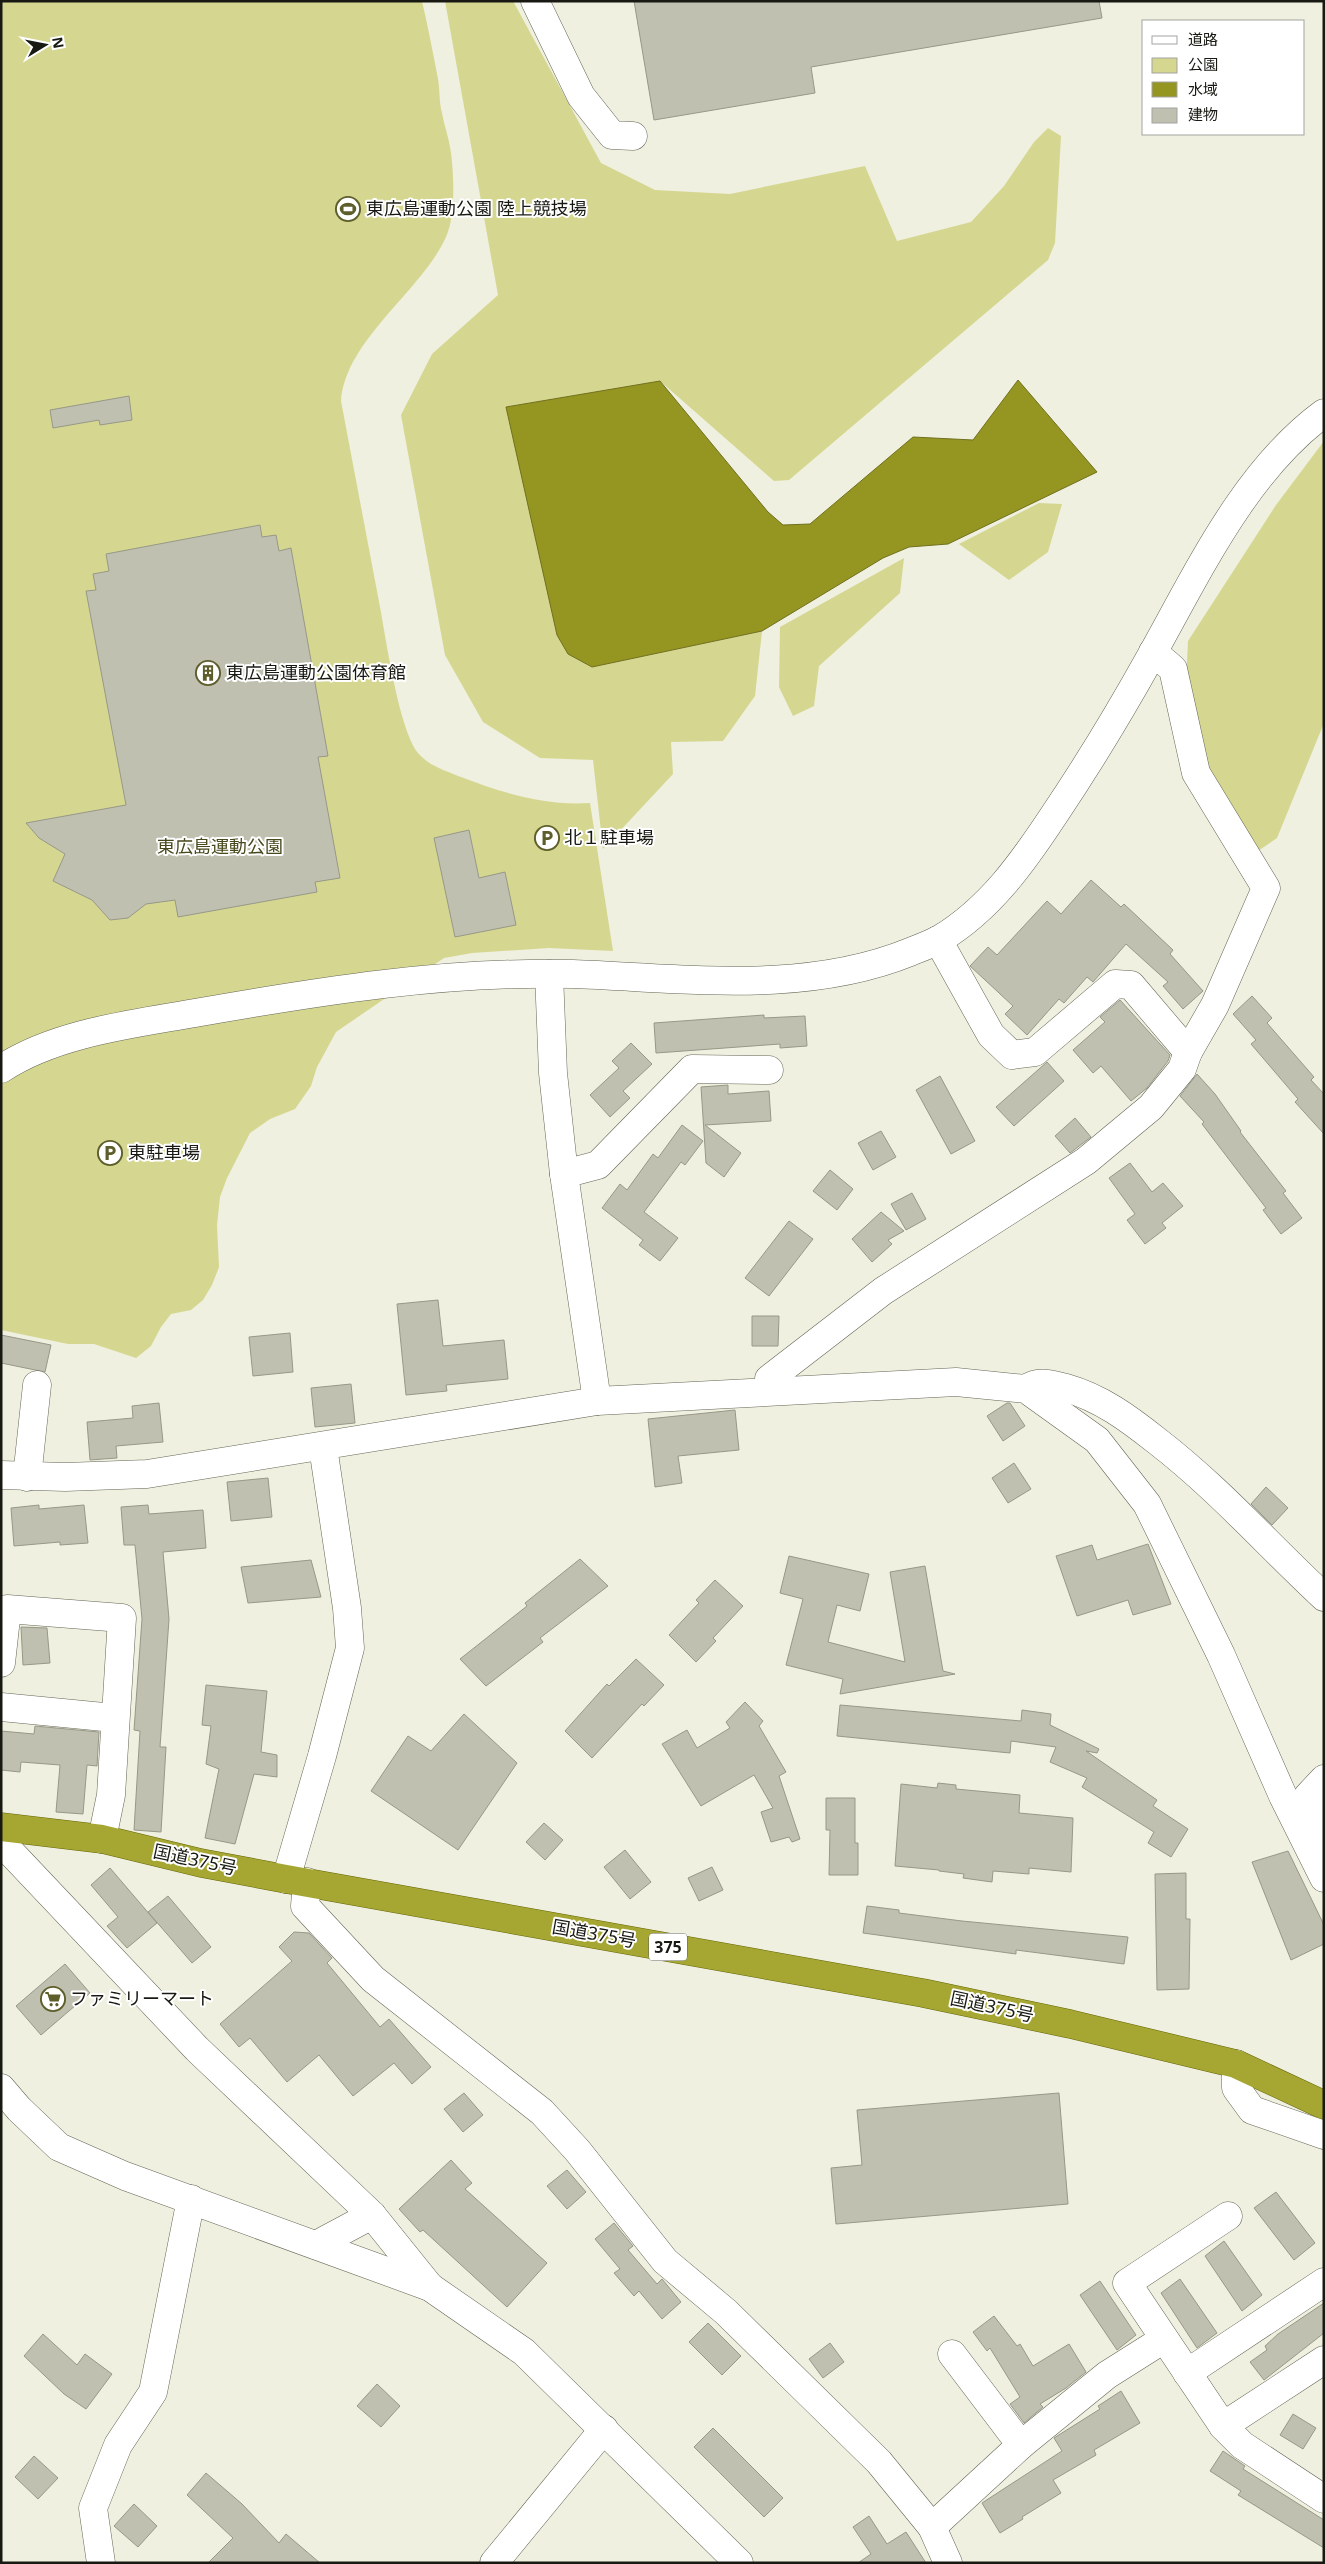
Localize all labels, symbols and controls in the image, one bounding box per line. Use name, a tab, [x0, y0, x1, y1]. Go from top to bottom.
north arrow	[20, 20, 70, 70]
legend	[1142, 20, 1305, 135]
text: 道路	[1188, 29, 1218, 49]
text: N	[48, 35, 69, 50]
text: 公園	[1188, 54, 1218, 74]
text: 水域	[1188, 79, 1218, 99]
text: 建物	[1188, 104, 1218, 124]
sports icon: 東広島運動公園 陸上競技場	[335, 196, 361, 222]
place label: 東広島運動公園 陸上競技場	[366, 196, 587, 220]
building icon: 東広島運動公園体育館	[195, 660, 221, 686]
place label: 東広島運動公園体育館	[226, 660, 406, 684]
parking icon: 北１駐車場	[534, 825, 560, 851]
place label: 北１駐車場	[564, 825, 654, 849]
park label: 東広島運動公園	[157, 834, 283, 858]
parking icon: 東駐車場	[97, 1140, 123, 1166]
place label: 東駐車場	[128, 1140, 200, 1164]
street label: 国道375号	[151, 1838, 239, 1880]
street label: 国道375号	[550, 1914, 638, 1952]
road number: 375	[649, 1934, 687, 1960]
street label: 国道375号	[948, 1985, 1036, 2027]
supermarket icon: ファミリーマート	[40, 1986, 66, 2012]
place label: ファミリーマート	[70, 1986, 214, 2010]

